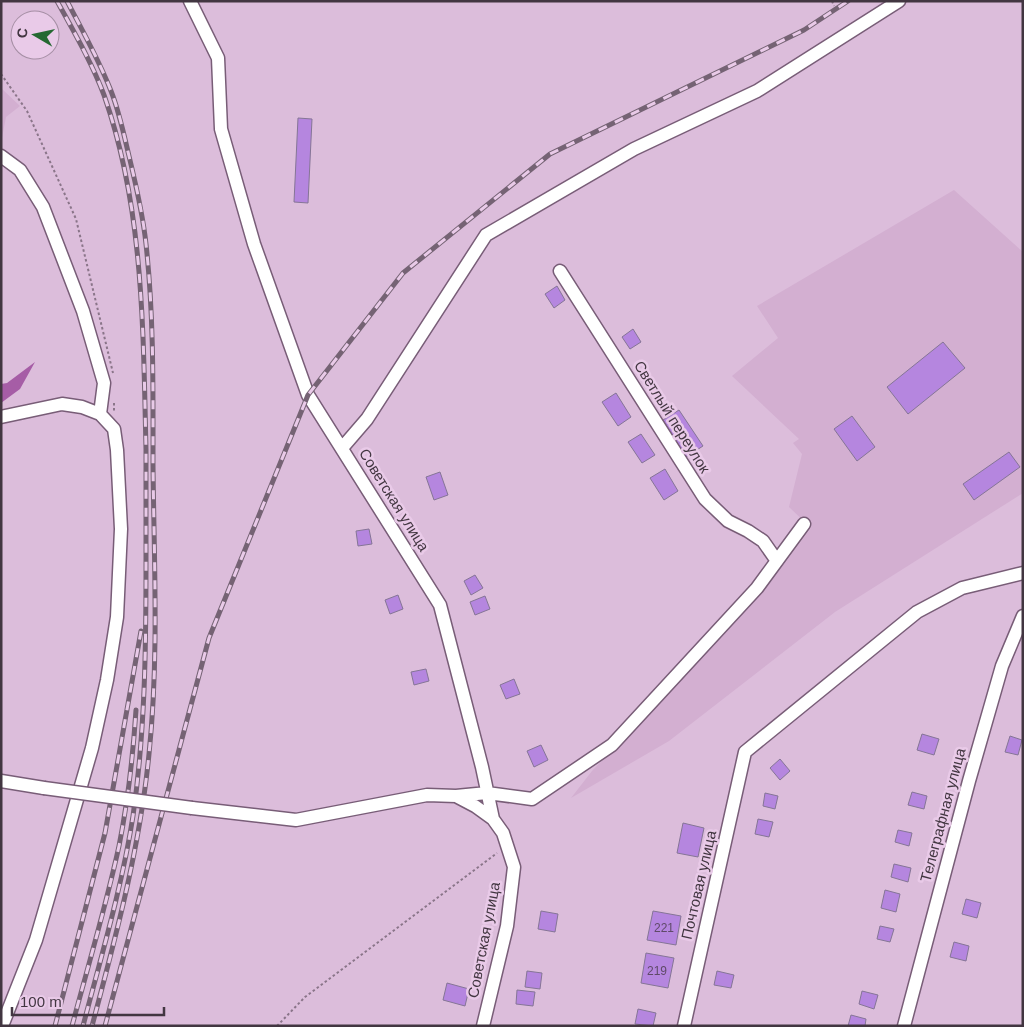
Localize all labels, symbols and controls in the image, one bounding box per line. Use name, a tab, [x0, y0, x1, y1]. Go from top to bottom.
north arrow	[10, 10, 60, 60]
text: С	[13, 27, 31, 39]
street label: Светлый переулок	[631, 357, 714, 476]
street label: Советская улица	[356, 445, 433, 555]
street label: Телеграфная улица	[916, 745, 969, 884]
street label: Почтовая улица	[678, 828, 719, 941]
street label: Советская улица	[464, 880, 503, 999]
house number: 221	[654, 921, 674, 935]
house number: 219	[647, 964, 667, 978]
scale bar	[12, 984, 165, 1016]
text: 100 m	[20, 993, 62, 1010]

